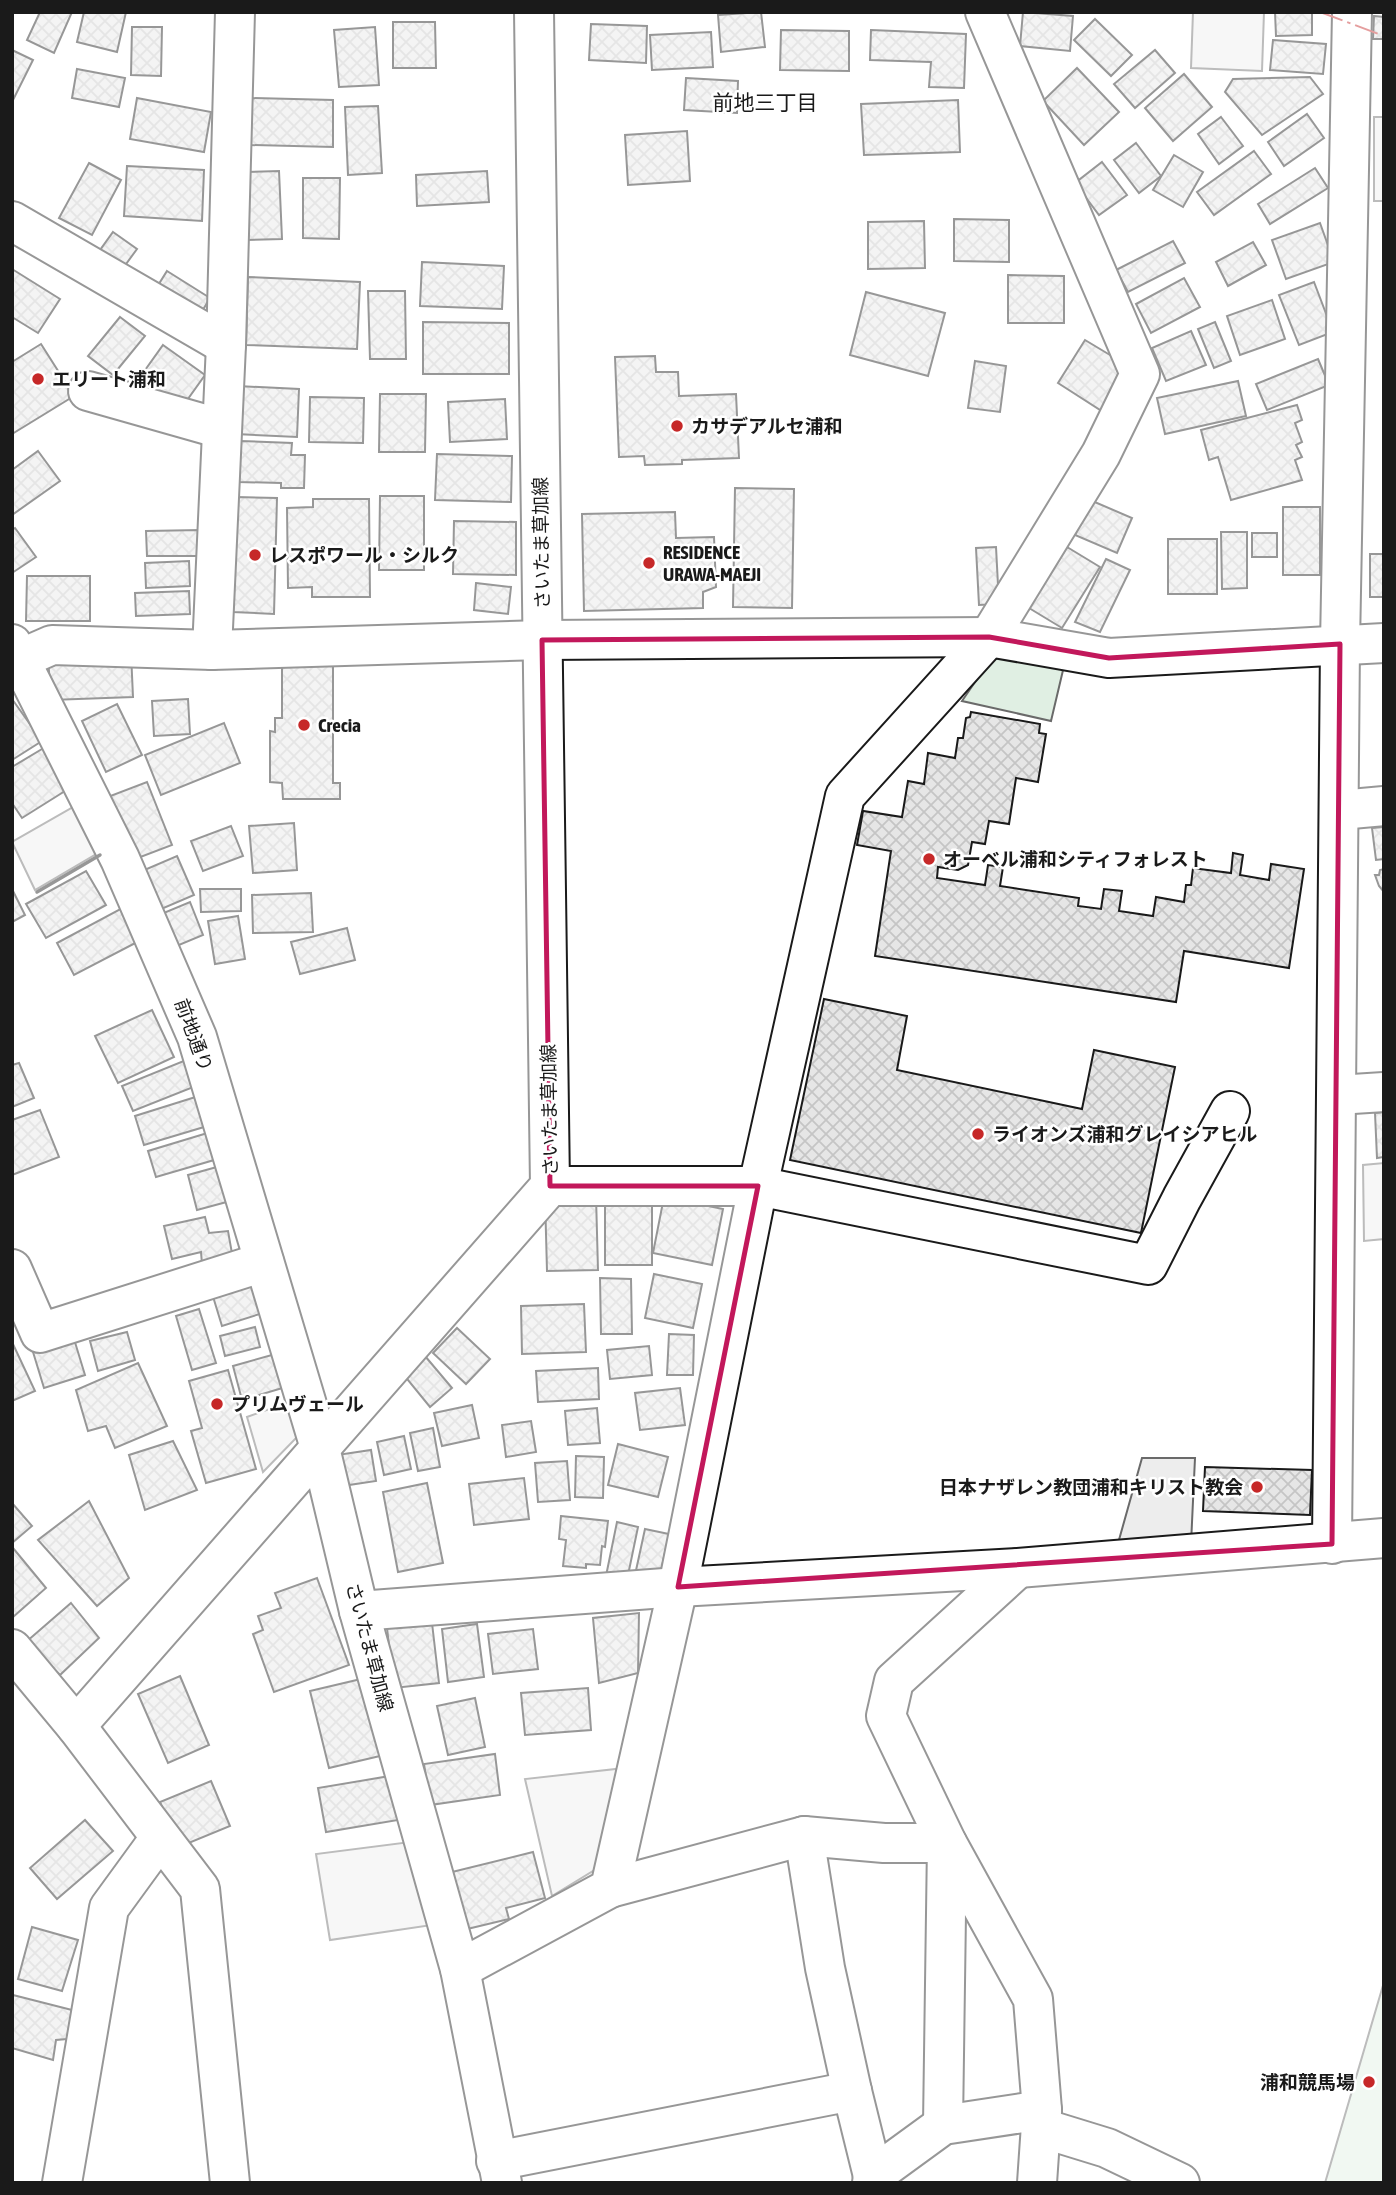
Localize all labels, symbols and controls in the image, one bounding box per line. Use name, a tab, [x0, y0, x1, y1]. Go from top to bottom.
district label: 前地三丁目	[713, 90, 818, 114]
place label: エリート浦和	[52, 368, 166, 390]
marker: エリート浦和	[30, 371, 46, 387]
place label: カサデアルセ浦和	[691, 415, 843, 437]
marker: カサデアルセ浦和	[669, 418, 685, 434]
street label: さいたま草加線	[529, 477, 553, 609]
place label: RESIDENCE URAWA-MAEJI	[663, 541, 761, 585]
place label: レスポワール・シルク	[269, 544, 459, 566]
marker: レスポワール・シルク	[247, 547, 263, 563]
marker: RESIDENCE URAWA-MAEJI	[641, 555, 657, 571]
place label: Crecia	[318, 714, 361, 736]
marker: Crecia	[296, 717, 312, 733]
place label: オーベル浦和シティフォレスト	[943, 848, 1208, 870]
marker: オーベル浦和シティフォレスト	[921, 851, 937, 867]
street label: 前地通り	[171, 996, 217, 1074]
street label: さいたま草加線	[537, 1044, 561, 1176]
place label: ライオンズ浦和グレイシアヒル	[992, 1123, 1258, 1145]
marker: ライオンズ浦和グレイシアヒル	[970, 1126, 986, 1142]
place label: プリムヴェール	[231, 1393, 364, 1415]
marker: プリムヴェール	[209, 1396, 225, 1412]
place label: 日本ナザレン教団浦和キリスト教会	[939, 1476, 1243, 1498]
marker: 日本ナザレン教団浦和キリスト教会	[1249, 1479, 1265, 1495]
street label: さいたま草加線	[342, 1580, 398, 1714]
place label: 浦和競馬場	[1260, 2071, 1355, 2093]
marker: 浦和競馬場	[1361, 2074, 1377, 2090]

